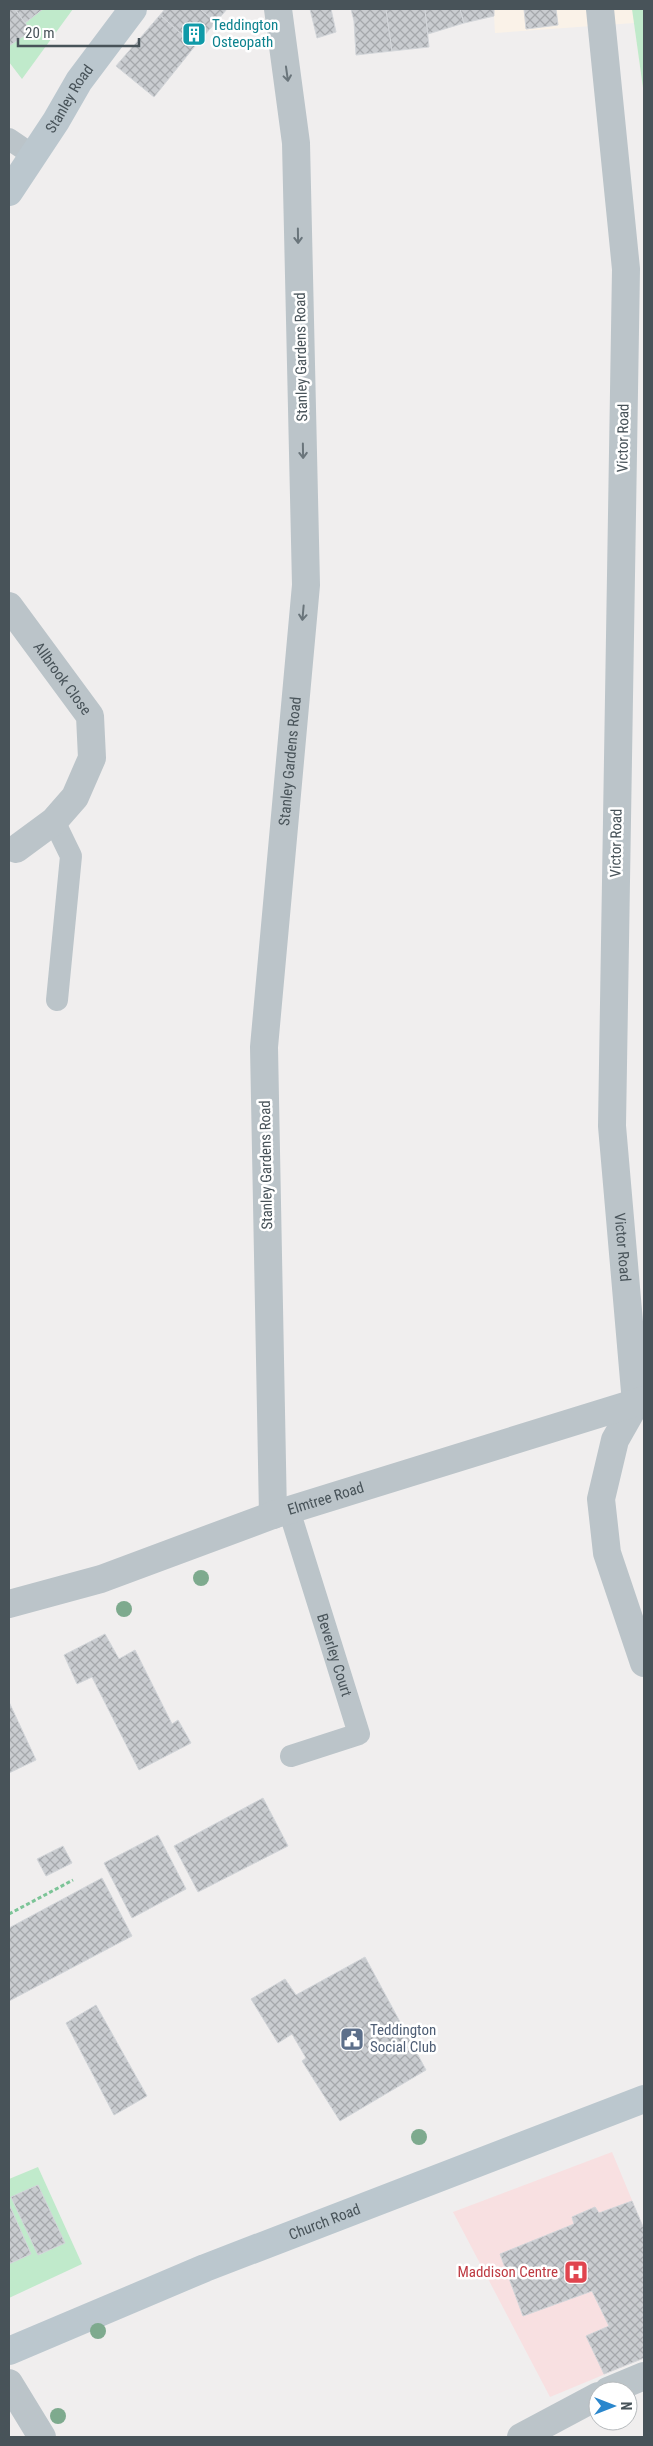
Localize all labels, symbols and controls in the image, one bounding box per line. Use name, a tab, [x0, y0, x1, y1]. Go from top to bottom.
scale bar	[18, 15, 139, 47]
place label: Teddington Osteopath	[212, 16, 278, 51]
building icon: Teddington Osteopath	[181, 21, 207, 47]
text: 20 m	[25, 24, 55, 42]
street label: Stanley Road	[42, 61, 97, 136]
one-way arrow	[282, 66, 292, 82]
one-way arrow	[294, 228, 303, 244]
street label: Stanley Gardens Road	[291, 292, 311, 422]
street label: Victor Road	[613, 403, 633, 473]
one-way arrow	[298, 442, 308, 459]
one-way arrow	[299, 605, 308, 621]
street label: Allbrook Close	[30, 638, 95, 718]
street label: Stanley Gardens Road	[275, 696, 305, 827]
street label: Victor Road	[606, 808, 626, 878]
street label: Stanley Gardens Road	[256, 1100, 276, 1230]
street label: Victor Road	[611, 1212, 634, 1282]
street label: Elmtree Road	[285, 1478, 366, 1519]
street label: Beverley Court	[313, 1611, 356, 1699]
place label: Teddington Social Club	[370, 2021, 436, 2056]
public building icon: Teddington Social Club	[339, 2026, 365, 2052]
street label: Church Road	[286, 2200, 363, 2244]
hospital icon: Maddison Centre	[563, 2259, 589, 2285]
place label: Maddison Centre	[457, 2263, 558, 2281]
north arrow	[588, 2381, 638, 2431]
text: N	[618, 2402, 634, 2410]

